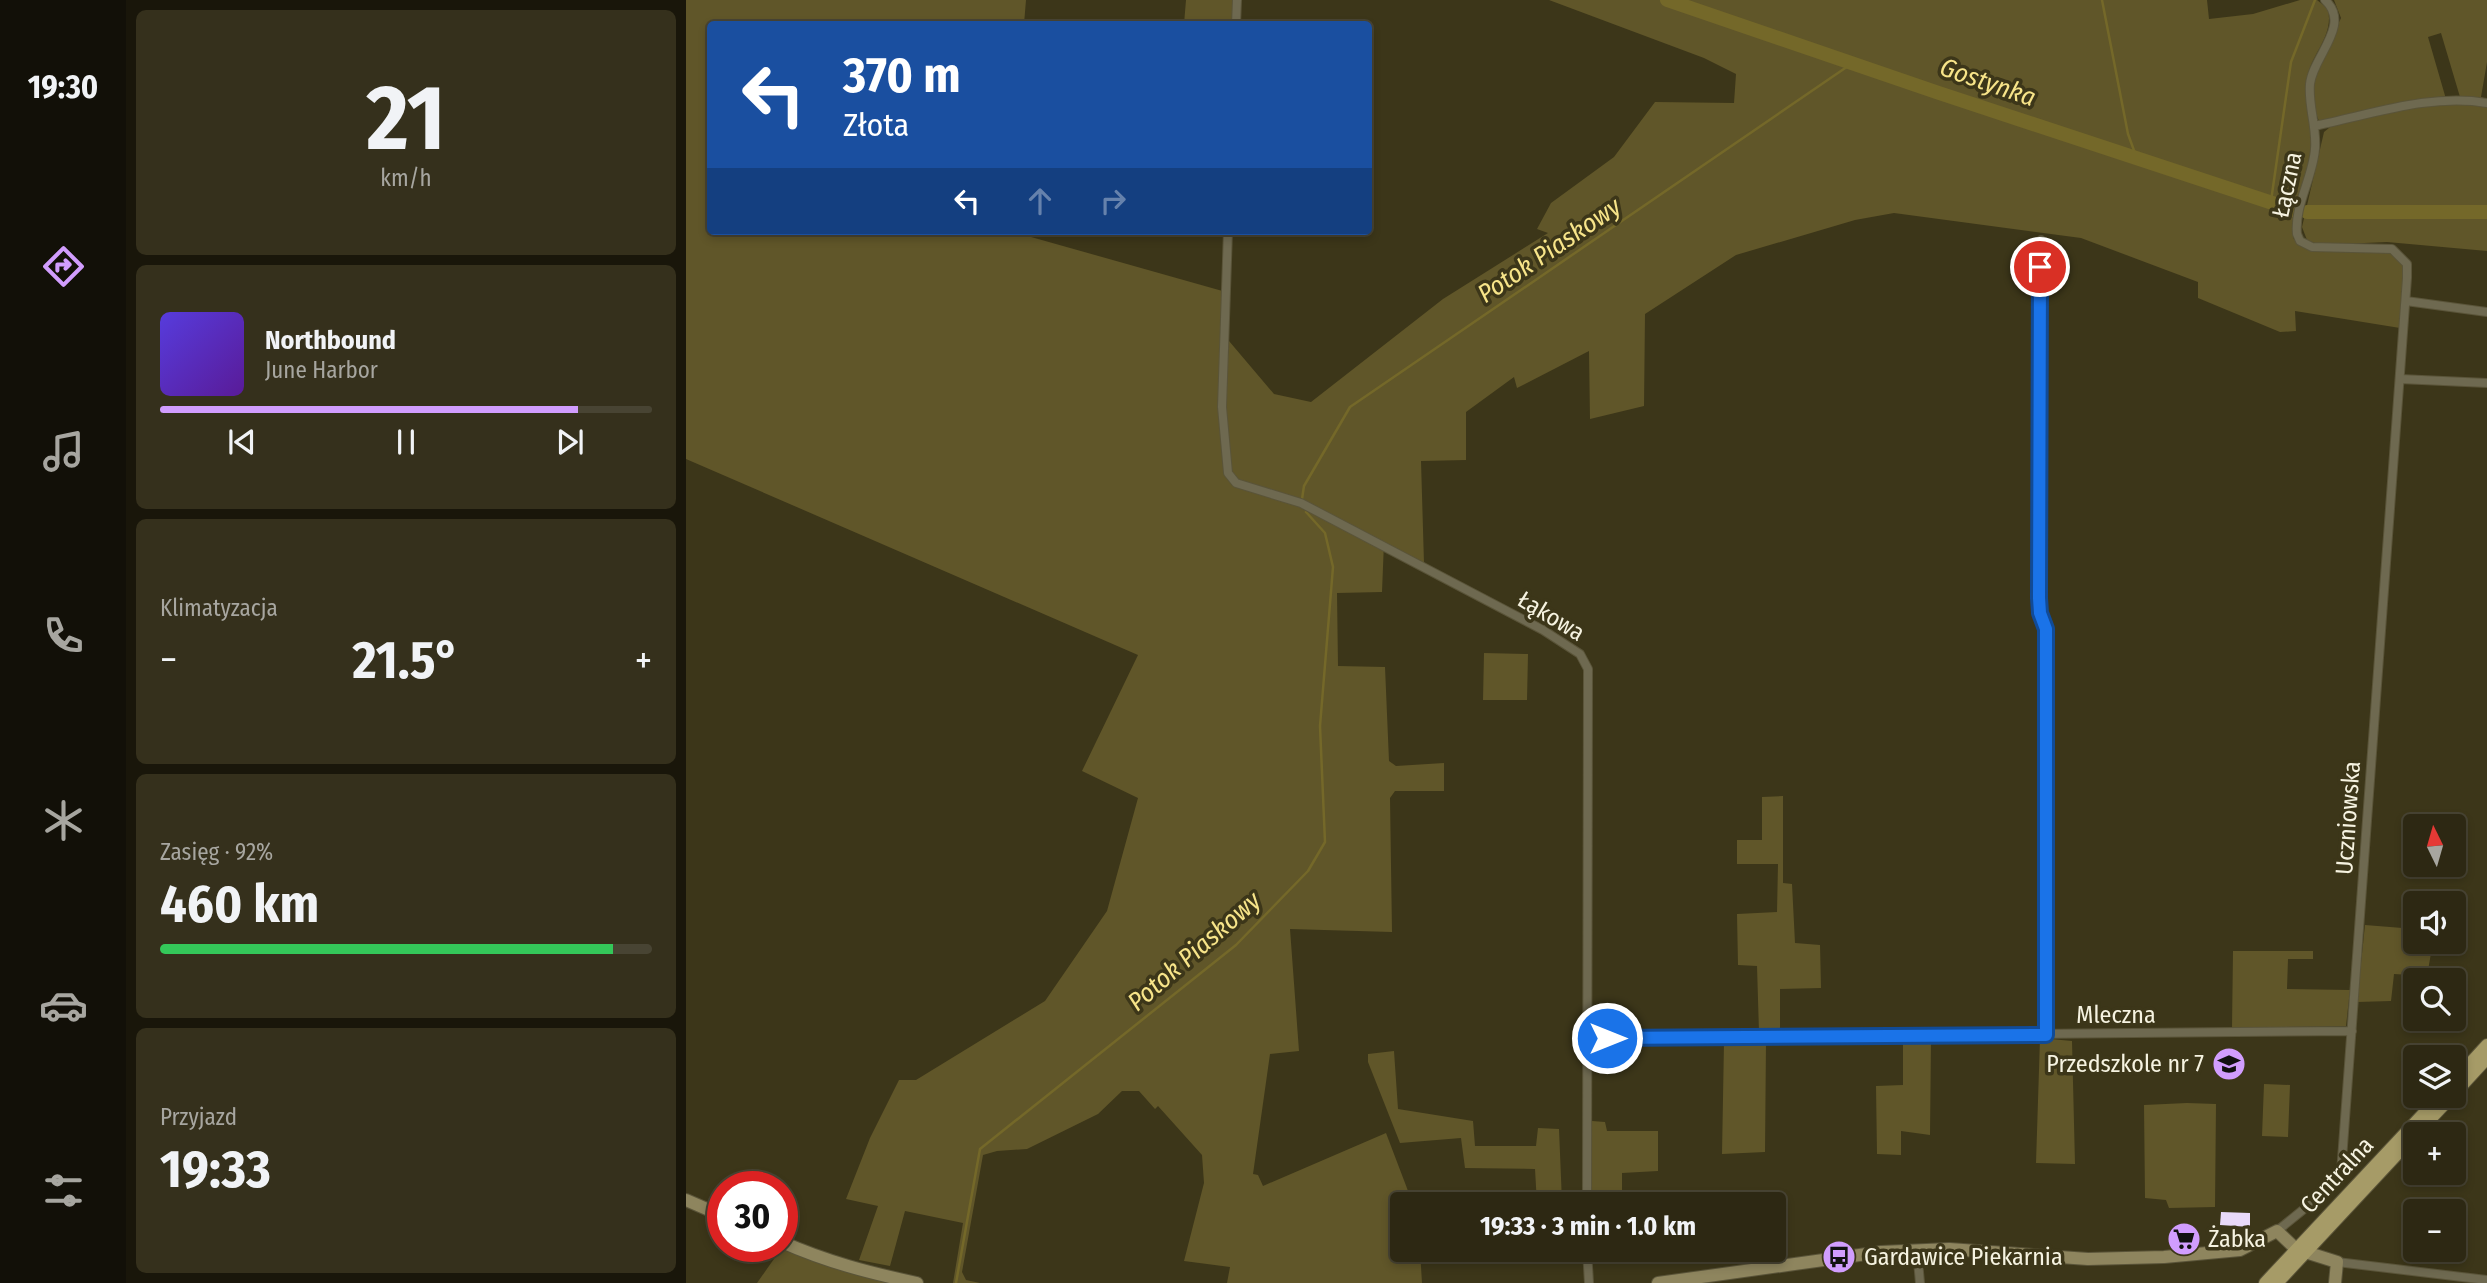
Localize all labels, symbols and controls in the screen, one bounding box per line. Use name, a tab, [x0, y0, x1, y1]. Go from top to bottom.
text: 370 m	[843, 46, 961, 105]
icon: left	[728, 49, 819, 140]
water label: Gostynka	[1936, 52, 2040, 113]
text: 21	[366, 64, 446, 173]
text: 19:30	[28, 68, 98, 106]
text: Złota	[843, 106, 909, 144]
street label: Łączna	[2266, 149, 2308, 221]
text: km/h	[380, 164, 432, 192]
icon: left	[948, 182, 986, 220]
icon: ahead	[1021, 182, 1059, 220]
icon: right	[1094, 182, 1132, 220]
water label: Potok Piaskowy	[1472, 190, 1628, 310]
pin	[2010, 237, 2070, 297]
icon: directions	[39, 242, 88, 291]
icon: arrive	[2021, 248, 2059, 286]
text: Northbound	[265, 325, 396, 356]
text: June Harbor	[265, 356, 378, 384]
icon: previous	[223, 423, 261, 461]
icon: pause	[387, 423, 425, 461]
icon: next	[551, 423, 589, 461]
icon: music	[39, 427, 88, 476]
street label: Łąkowa	[1512, 585, 1590, 647]
text: Klimatyzacja	[160, 594, 278, 622]
icon: phone	[39, 611, 88, 660]
text: 21.5°	[352, 629, 459, 692]
text: −	[160, 637, 177, 683]
text: +	[635, 637, 652, 683]
street label: Uczniowska	[2330, 760, 2366, 876]
icon: climate	[39, 796, 88, 845]
north arrow	[2403, 814, 2466, 877]
map controls	[2403, 814, 2466, 1262]
text: Zasięg · 92%	[160, 838, 273, 866]
text: 460 km	[160, 873, 319, 936]
water label: Potok Piaskowy	[1122, 884, 1268, 1017]
button: sound	[2403, 891, 2466, 954]
button: search	[2403, 968, 2466, 1031]
icon: car	[39, 981, 88, 1030]
position arrow	[1570, 1001, 1644, 1075]
street label: Mleczna	[2076, 1001, 2156, 1029]
school or university icon: Przedszkole nr 7	[2210, 1045, 2248, 1083]
button: layers	[2403, 1045, 2466, 1108]
place label: Przedszkole nr 7	[2046, 1050, 2204, 1078]
text: Przyjazd	[160, 1103, 237, 1131]
button: +	[2403, 1122, 2466, 1185]
street label: Centralna	[2295, 1131, 2379, 1219]
text: 19:33	[160, 1138, 271, 1201]
icon: filters	[39, 1166, 88, 1215]
speed limit sign: 30	[707, 1171, 798, 1262]
button: −	[2403, 1199, 2466, 1262]
text: 19:33 · 3 min · 1.0 km	[1480, 1211, 1696, 1242]
supermarket icon: Żabka	[2165, 1220, 2203, 1258]
place label: Żabka	[2208, 1225, 2266, 1253]
bus stop icon: Gardawice Piekarnia	[1820, 1238, 1858, 1276]
place label: Gardawice Piekarnia	[1864, 1243, 2063, 1271]

